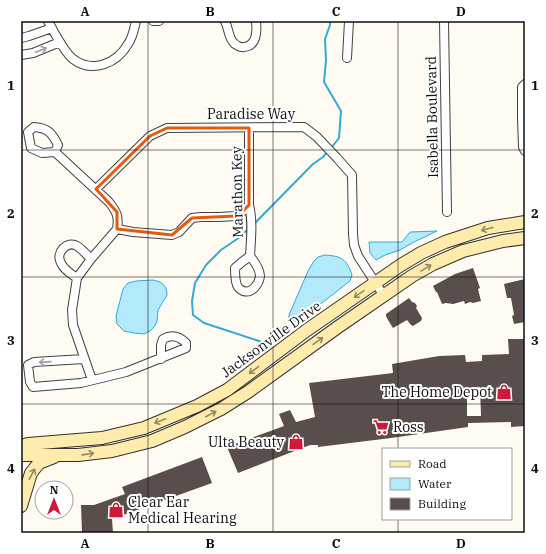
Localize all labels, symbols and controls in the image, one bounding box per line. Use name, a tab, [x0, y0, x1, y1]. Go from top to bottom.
text: A	[80, 3, 90, 20]
text: B	[205, 3, 215, 20]
text: C	[332, 3, 341, 20]
text: D	[456, 3, 466, 20]
one-way arrow	[35, 45, 47, 53]
street label: Isabella Boulevard	[422, 55, 442, 178]
text: 1	[7, 77, 15, 94]
text: 1	[531, 77, 539, 94]
street label: Paradise Way	[207, 105, 296, 123]
street label: Marathon Key	[227, 145, 247, 238]
text: 2	[7, 205, 15, 222]
text: 2	[531, 205, 539, 222]
one-way arrow	[480, 226, 493, 233]
one-way arrow	[420, 264, 432, 272]
one-way arrow	[354, 290, 365, 298]
street label: Jacksonville Drive	[217, 297, 325, 381]
text: 3	[7, 332, 15, 349]
text: 3	[531, 332, 539, 349]
one-way arrow	[312, 337, 323, 345]
one-way arrow	[39, 358, 52, 365]
one-way arrow	[248, 365, 259, 374]
place label: The Home Depot	[381, 383, 492, 401]
shop icon: The Home Depot	[495, 383, 513, 401]
one-way arrow	[205, 410, 217, 417]
one-way arrow	[155, 417, 167, 425]
supermarket icon: Ross	[372, 418, 390, 436]
place label: Ross	[393, 418, 424, 436]
place label: Ulta Beauty	[208, 433, 285, 451]
shop icon: Ulta Beauty	[287, 433, 305, 451]
legend	[382, 448, 512, 520]
one-way arrow	[81, 450, 94, 458]
text: Road	[418, 456, 447, 471]
text: 4	[7, 460, 15, 477]
text: 4	[531, 460, 539, 477]
one-way arrow	[29, 468, 36, 480]
text: Water	[418, 476, 452, 491]
north arrow	[34, 480, 74, 520]
text: N	[50, 483, 59, 497]
place label: Clear Ear Medical Hearing	[128, 493, 237, 527]
text: Building	[418, 496, 466, 511]
shop icon: Clear Ear Medical Hearing	[107, 501, 125, 519]
text: A	[80, 535, 90, 552]
text: B	[205, 535, 215, 552]
text: C	[332, 535, 341, 552]
text: D	[456, 535, 466, 552]

